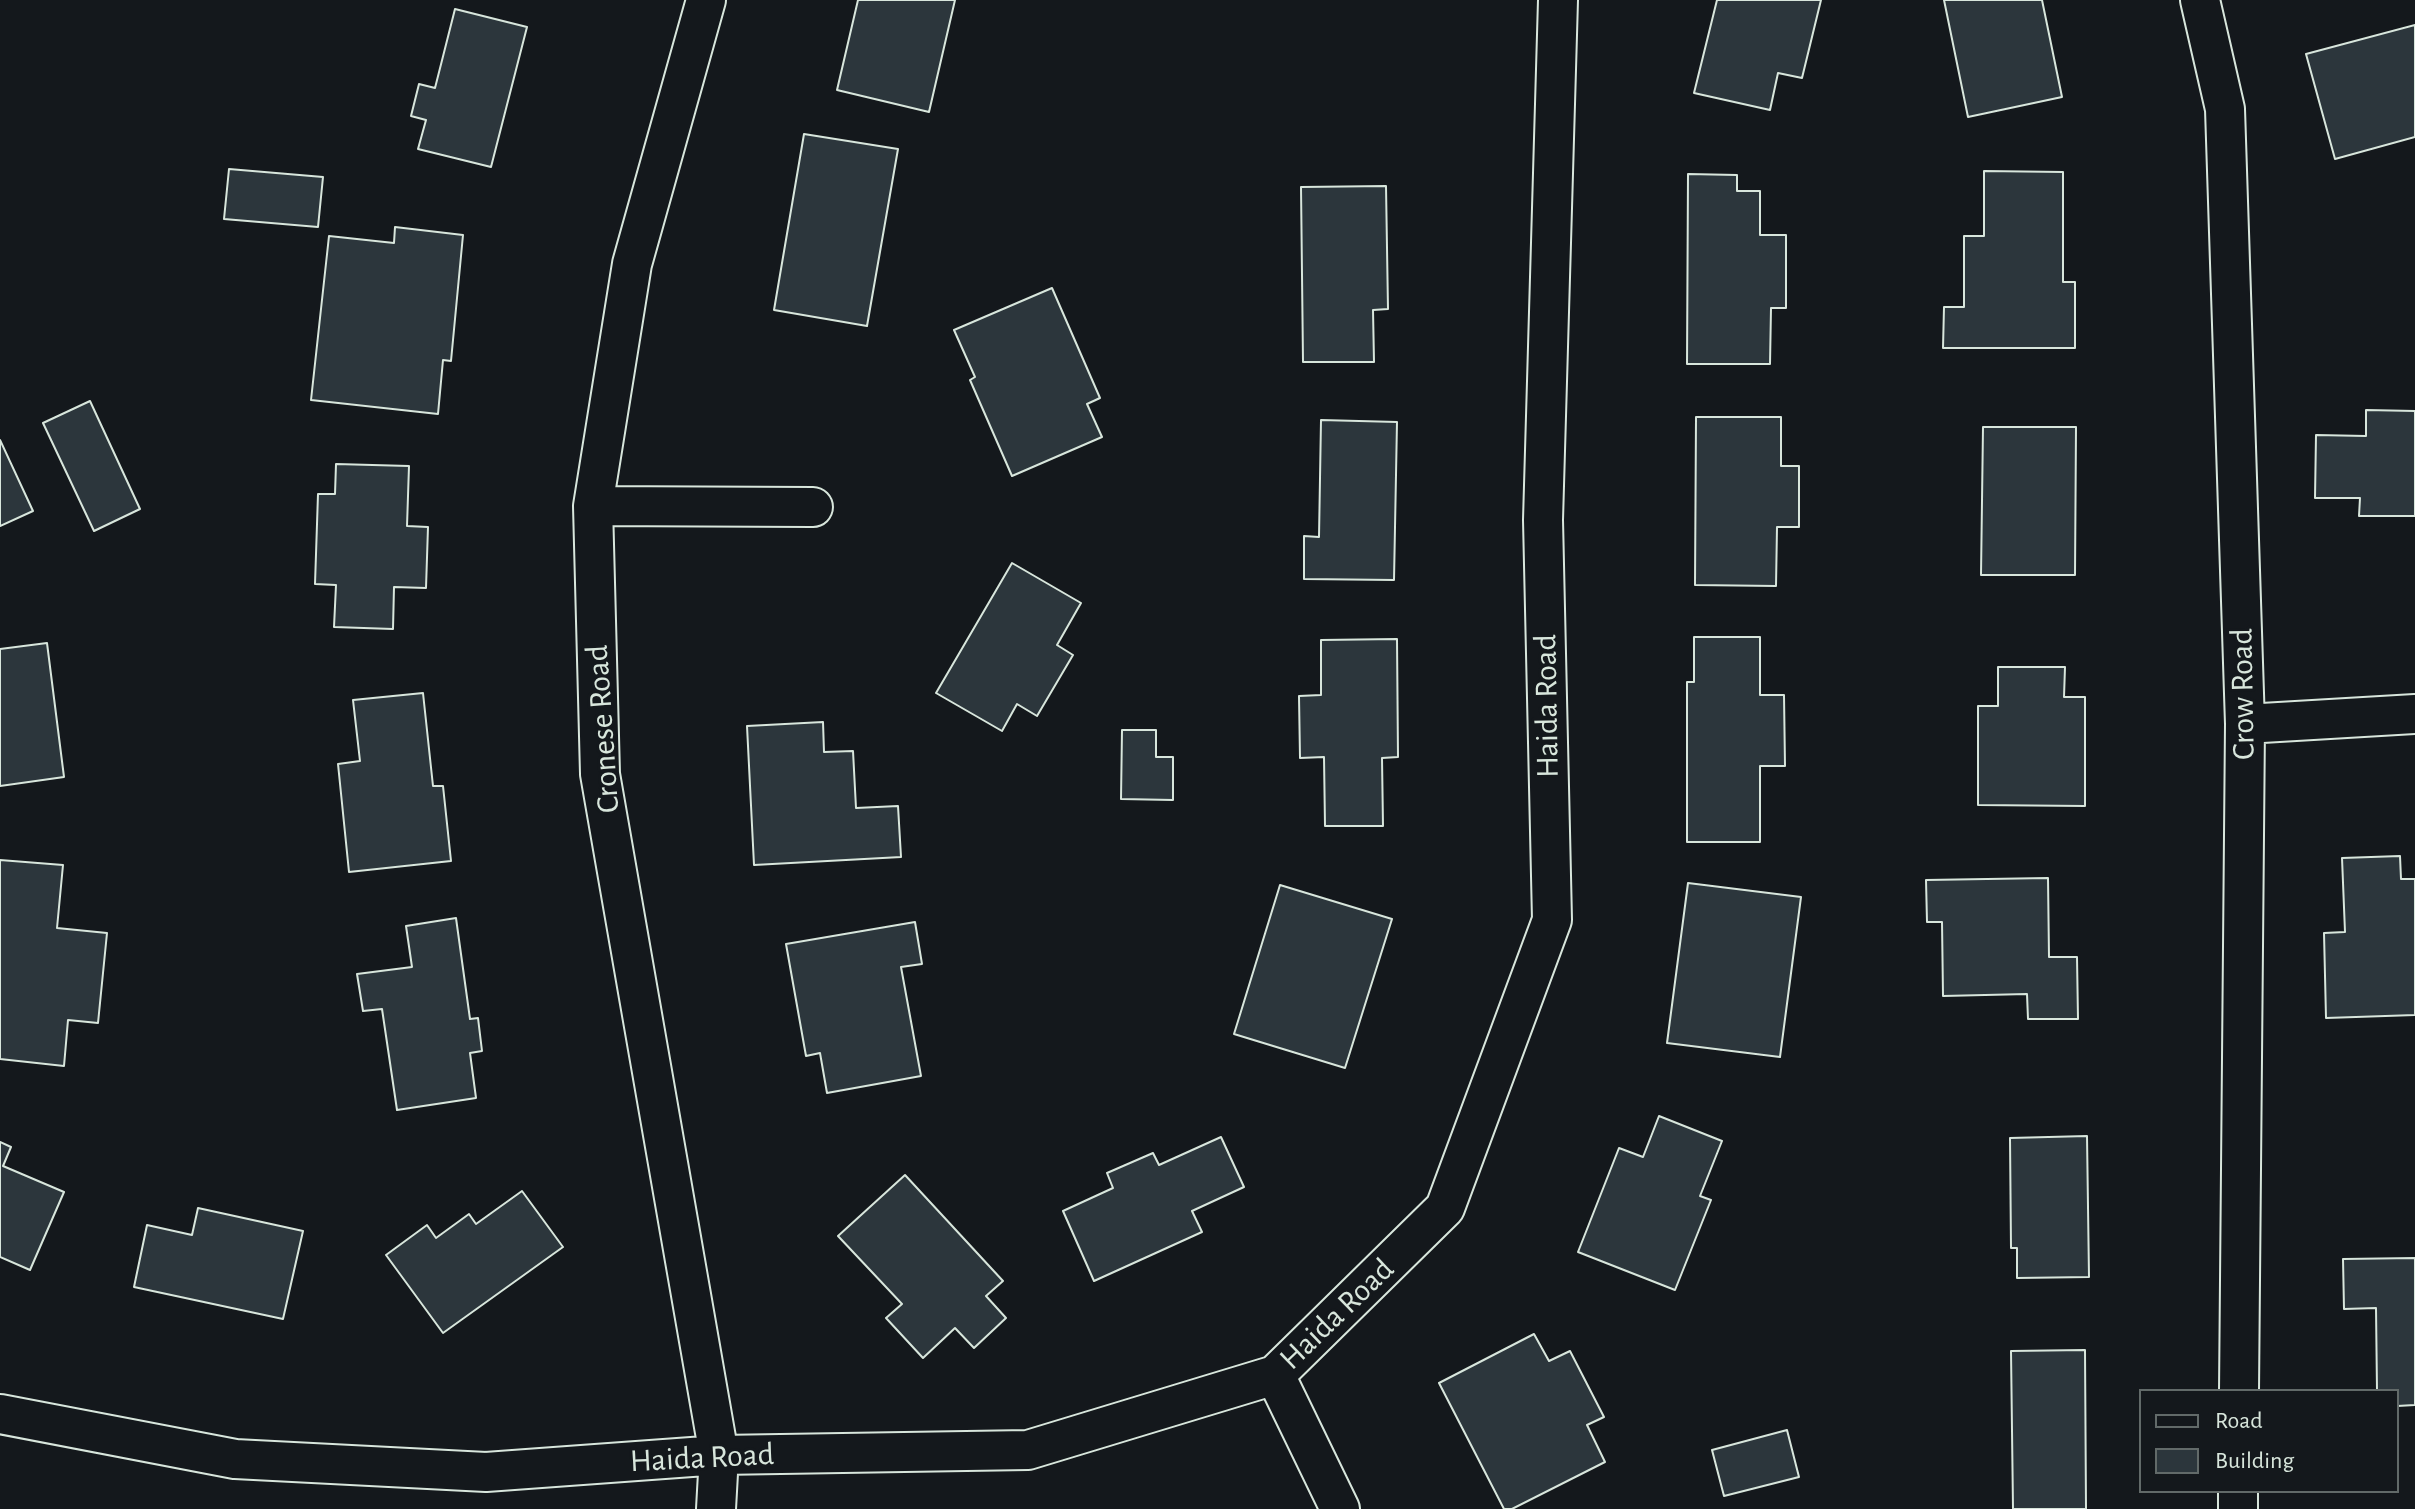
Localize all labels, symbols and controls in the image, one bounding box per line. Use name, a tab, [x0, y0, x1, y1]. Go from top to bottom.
street label: Crow Road	[2223, 628, 2263, 760]
street label: Haida Road	[1527, 634, 1567, 778]
street label: Cronese Road	[578, 644, 628, 814]
street label: Haida Road	[1272, 1250, 1402, 1378]
legend	[2139, 1389, 2399, 1493]
text: Road	[2215, 1409, 2263, 1433]
street label: Haida Road	[629, 1435, 775, 1481]
text: Building	[2215, 1449, 2294, 1473]

